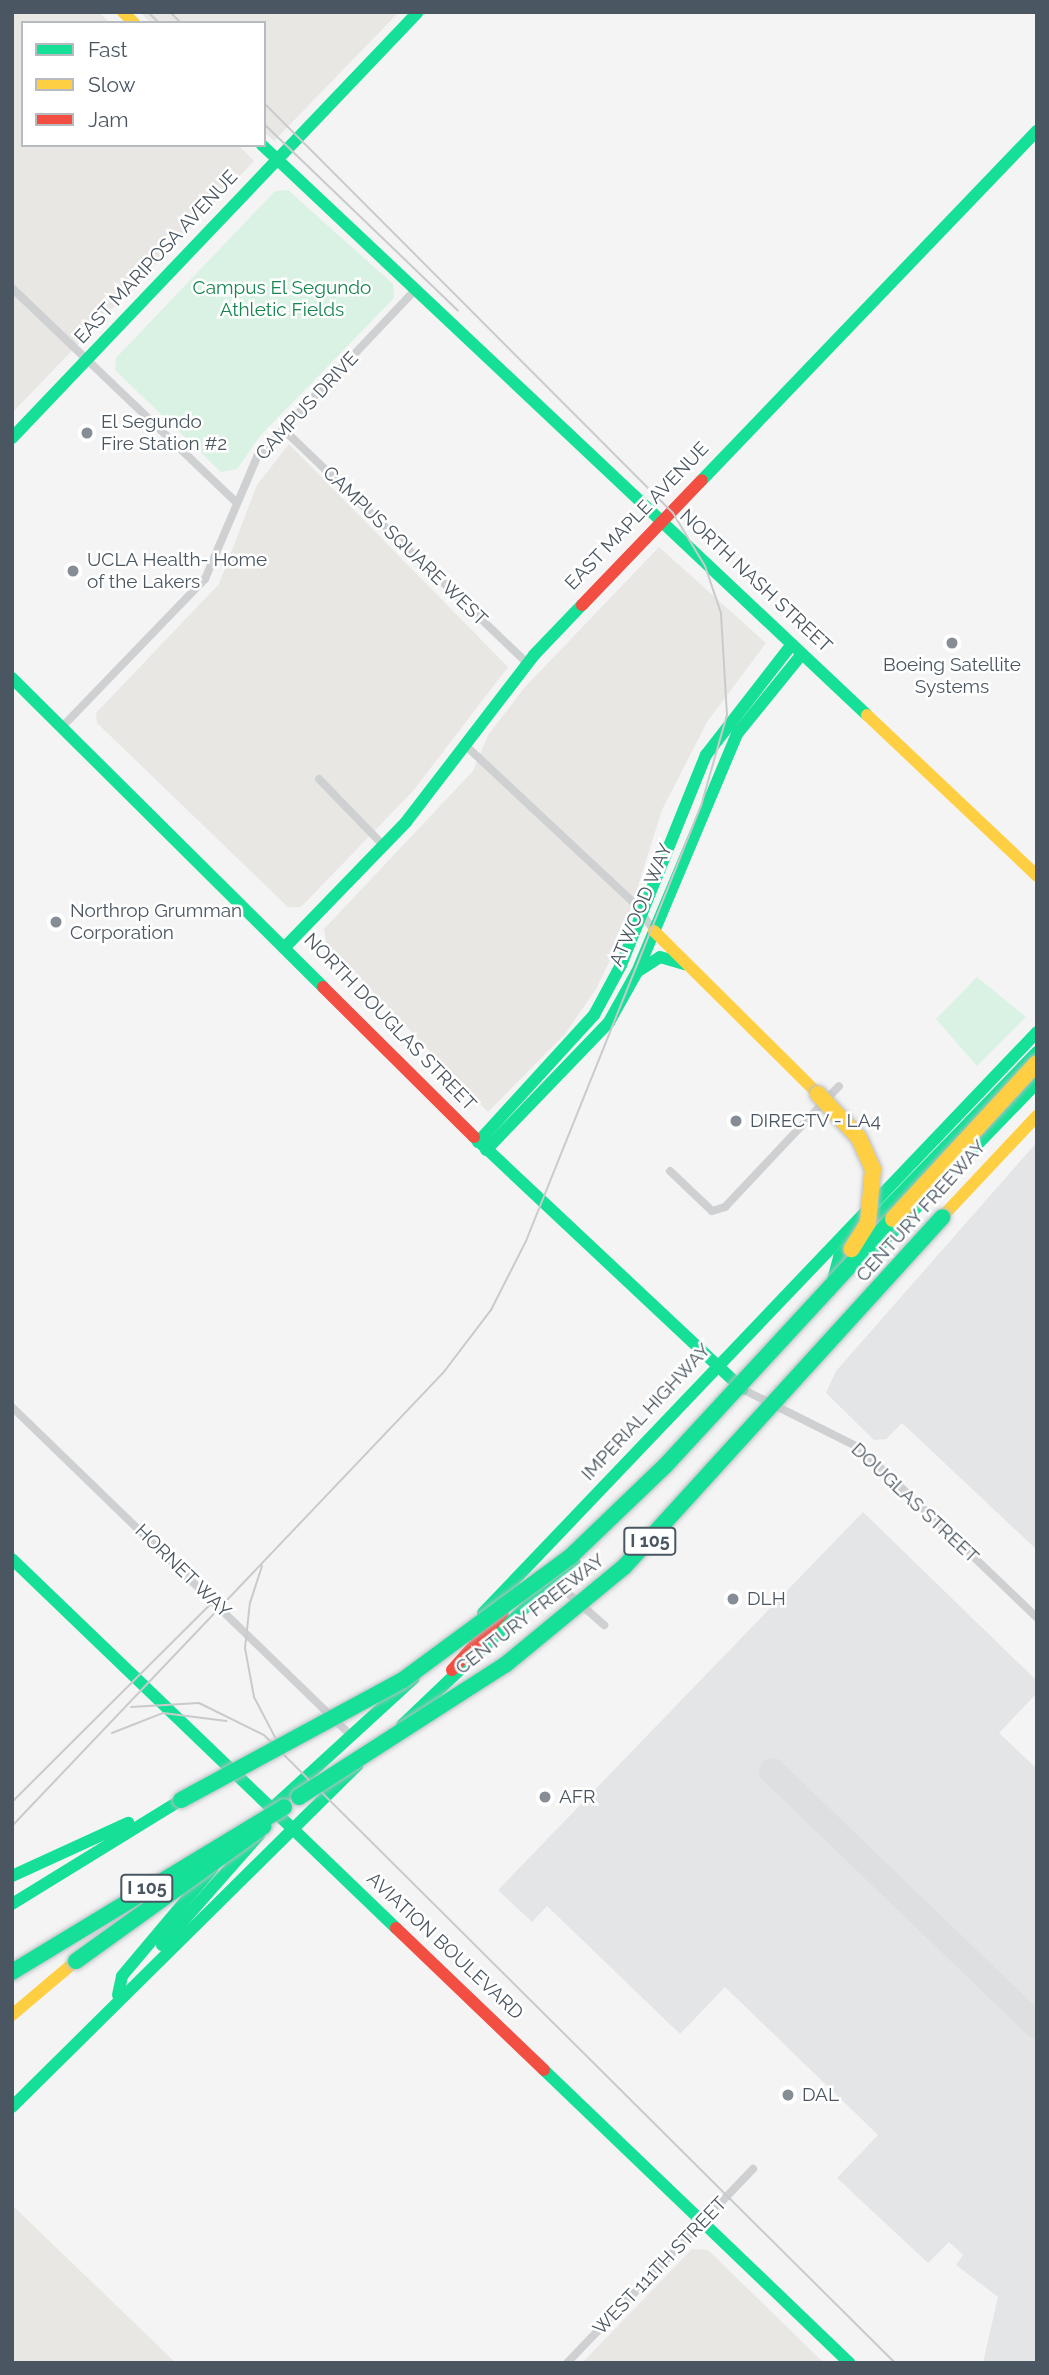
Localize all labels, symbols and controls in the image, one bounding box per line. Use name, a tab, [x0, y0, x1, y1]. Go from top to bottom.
legend	[21, 21, 266, 147]
text: Fast	[88, 37, 128, 62]
text: Slow	[88, 72, 136, 97]
text: Jam	[88, 107, 129, 132]
street label: EAST MARIPOSA AVENUE	[69, 165, 243, 349]
park label: Campus El Segundo Athletic Fields	[192, 277, 372, 321]
street label: CAMPUS DRIVE	[251, 347, 363, 465]
place label: El Segundo Fire Station #2	[101, 411, 227, 455]
marker: El Segundo Fire Station #2	[79, 425, 95, 441]
street label: EAST MAPLE AVENUE	[560, 437, 714, 595]
street label: CAMPUS SQUARE WEST	[318, 461, 492, 631]
street label: NORTH NASH STREET	[675, 505, 837, 657]
place label: UCLA Health- Home of the Lakers	[87, 549, 268, 593]
marker: UCLA Health- Home of the Lakers	[65, 563, 81, 579]
marker: Boeing Satellite Systems	[944, 635, 960, 651]
place label: Boeing Satellite Systems	[883, 654, 1021, 698]
street label: ATWOOD WAY	[605, 840, 677, 970]
place label: Northrop Grumman Corporation	[70, 900, 242, 944]
marker: Northrop Grumman Corporation	[48, 914, 64, 930]
street label: NORTH DOUGLAS STREET	[299, 929, 481, 1115]
place label: DIRECTV - LA4	[750, 1110, 881, 1132]
marker: DIRECTV - LA4	[728, 1113, 744, 1129]
street label: CENTURY FREEWAY	[851, 1135, 991, 1287]
street label: IMPERIAL HIGHWAY	[576, 1339, 716, 1485]
street label: DOUGLAS STREET	[846, 1438, 984, 1568]
street label: HORNET WAY	[130, 1519, 236, 1623]
road number: I 105	[622, 1526, 678, 1556]
street label: CENTURY FREEWAY	[451, 1549, 609, 1679]
place label: DLH	[747, 1588, 786, 1610]
marker: DLH	[725, 1591, 741, 1607]
place label: AFR	[559, 1786, 595, 1808]
marker: AFR	[537, 1789, 553, 1805]
street label: AVIATION BOULEVARD	[362, 1868, 528, 2024]
road number: I 105	[119, 1874, 175, 1902]
place label: DAL	[802, 2084, 839, 2106]
marker: DAL	[780, 2087, 796, 2103]
street label: WEST 111TH STREET	[588, 2192, 732, 2340]

